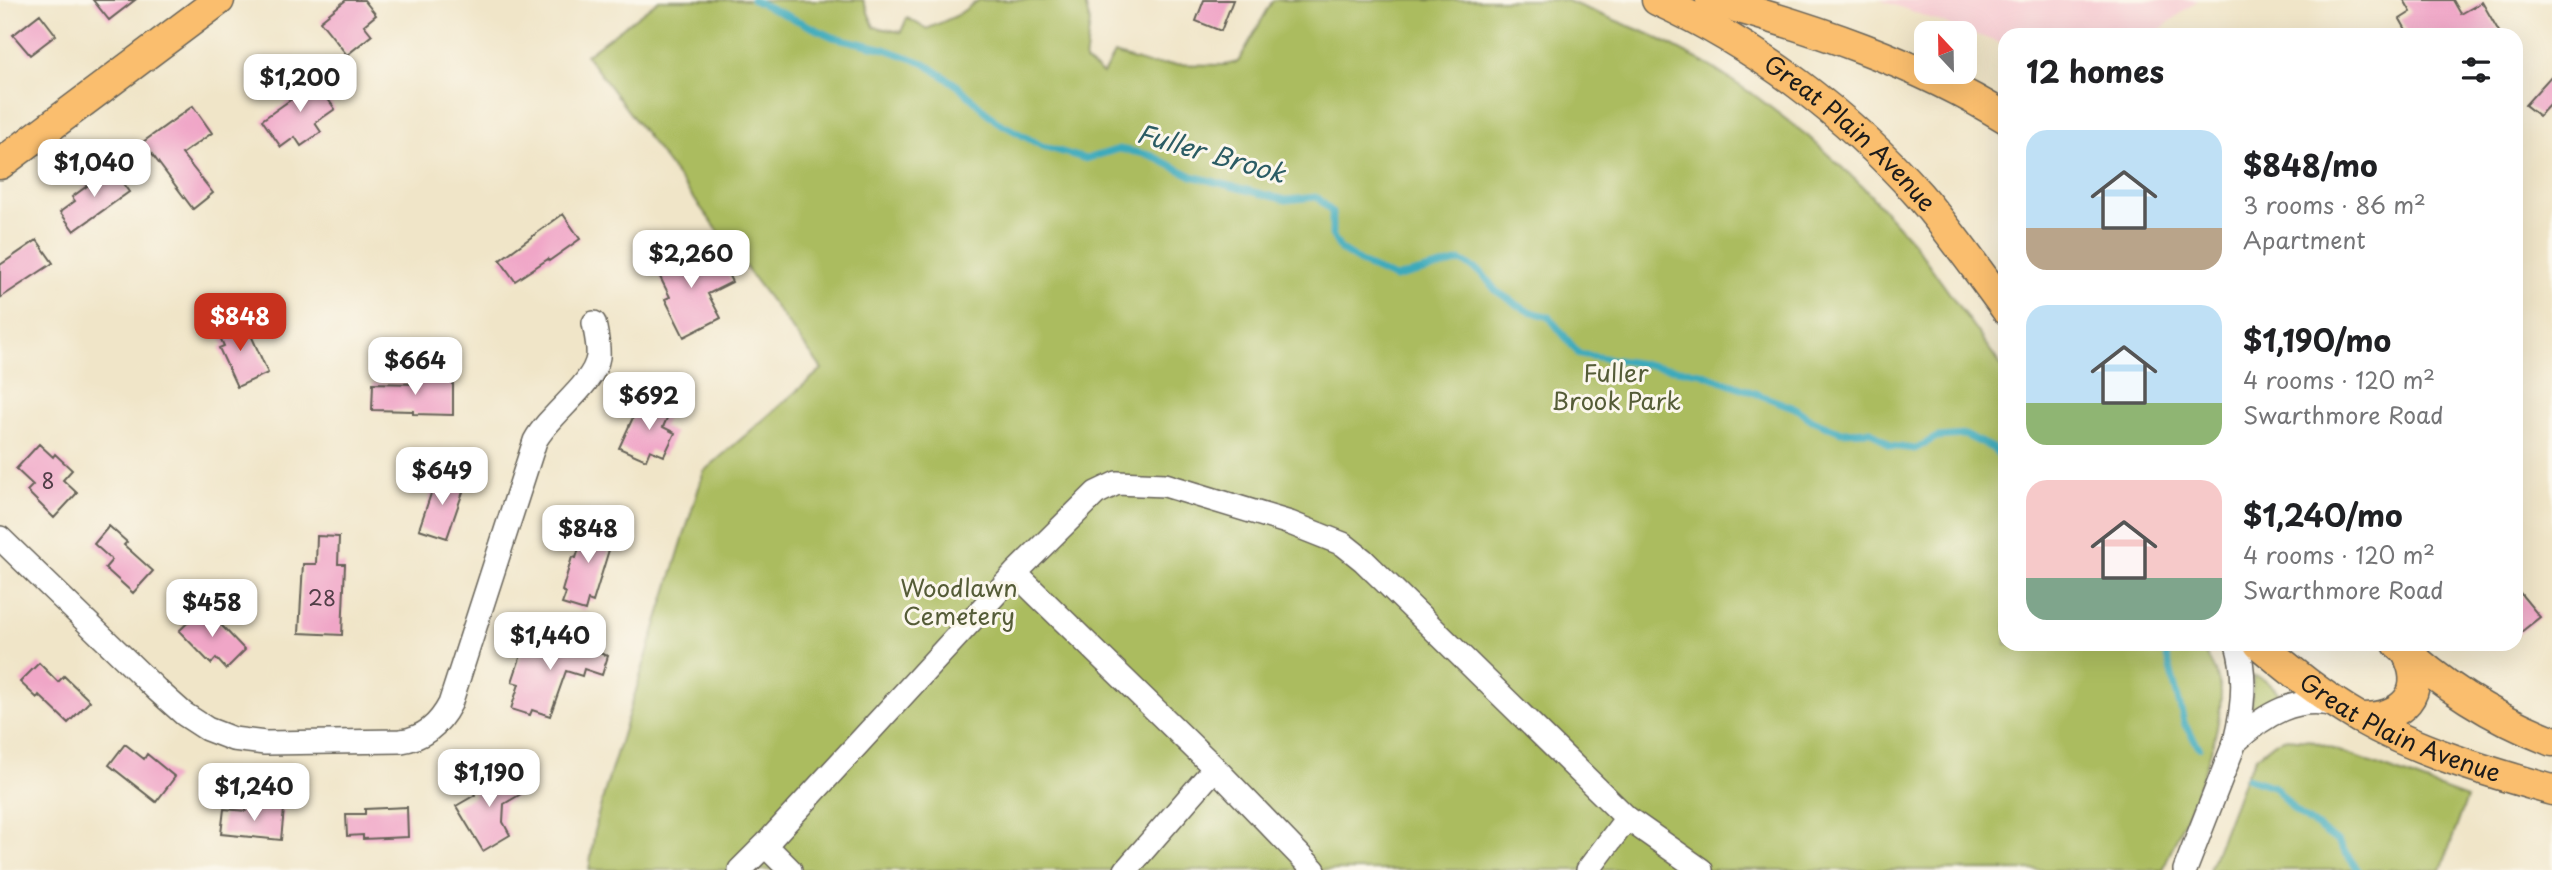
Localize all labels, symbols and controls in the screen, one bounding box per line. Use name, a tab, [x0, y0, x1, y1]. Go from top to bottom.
north arrow	[1914, 21, 1978, 84]
map controls	[1914, 21, 1977, 84]
street label: Great Plain Avenue	[1757, 45, 1946, 219]
text: 12 homes	[2026, 48, 2164, 93]
icon: filters	[2457, 51, 2495, 89]
pin: $1,200	[243, 54, 357, 114]
text: $1,200	[260, 59, 340, 94]
water label: Fuller Brook	[1133, 113, 1291, 193]
pin: $1,040	[37, 140, 151, 199]
text: $848/mo	[2243, 142, 2378, 187]
text: $1,040	[54, 144, 134, 179]
icon: home	[2082, 158, 2166, 242]
text: 3 rooms · 86 m²	[2243, 187, 2426, 222]
text: Apartment	[2243, 222, 2366, 257]
pin: $2,260	[634, 230, 748, 290]
text: $2,260	[649, 235, 733, 270]
pin: $848	[199, 294, 281, 353]
text: $848	[210, 298, 270, 333]
text: $1,190/mo	[2243, 317, 2391, 362]
icon: home	[2082, 333, 2166, 417]
pin: $664	[374, 338, 456, 397]
text: $664	[384, 342, 446, 377]
park label: Fuller Brook Park	[1551, 354, 1681, 418]
text: 4 rooms · 120 m²	[2243, 362, 2435, 397]
pin: $692	[608, 372, 690, 432]
text: $692	[619, 377, 679, 412]
text: Swarthmore Road	[2243, 397, 2444, 432]
pin: $649	[401, 448, 483, 507]
text: $649	[412, 452, 472, 487]
house number: 8	[41, 464, 55, 496]
text: $1,240/mo	[2243, 492, 2403, 537]
pin: $848	[547, 505, 629, 565]
icon: home	[2082, 508, 2166, 592]
text: $848	[558, 510, 618, 545]
text: 4 rooms · 120 m²	[2243, 537, 2435, 572]
park label: Woodlawn Cemetery	[900, 569, 1018, 633]
text: Swarthmore Road	[2243, 572, 2444, 607]
pin: $458	[171, 580, 253, 639]
house number: 28	[308, 581, 336, 613]
text: $458	[182, 584, 242, 619]
pin: $1,440	[493, 612, 607, 672]
text: $1,440	[510, 617, 590, 652]
street label: Great Plain Avenue	[2293, 663, 2506, 790]
pin: $1,190	[432, 750, 546, 809]
text: $1,190	[454, 754, 524, 789]
pin: $1,240	[197, 764, 311, 823]
text: $1,240	[214, 768, 294, 803]

